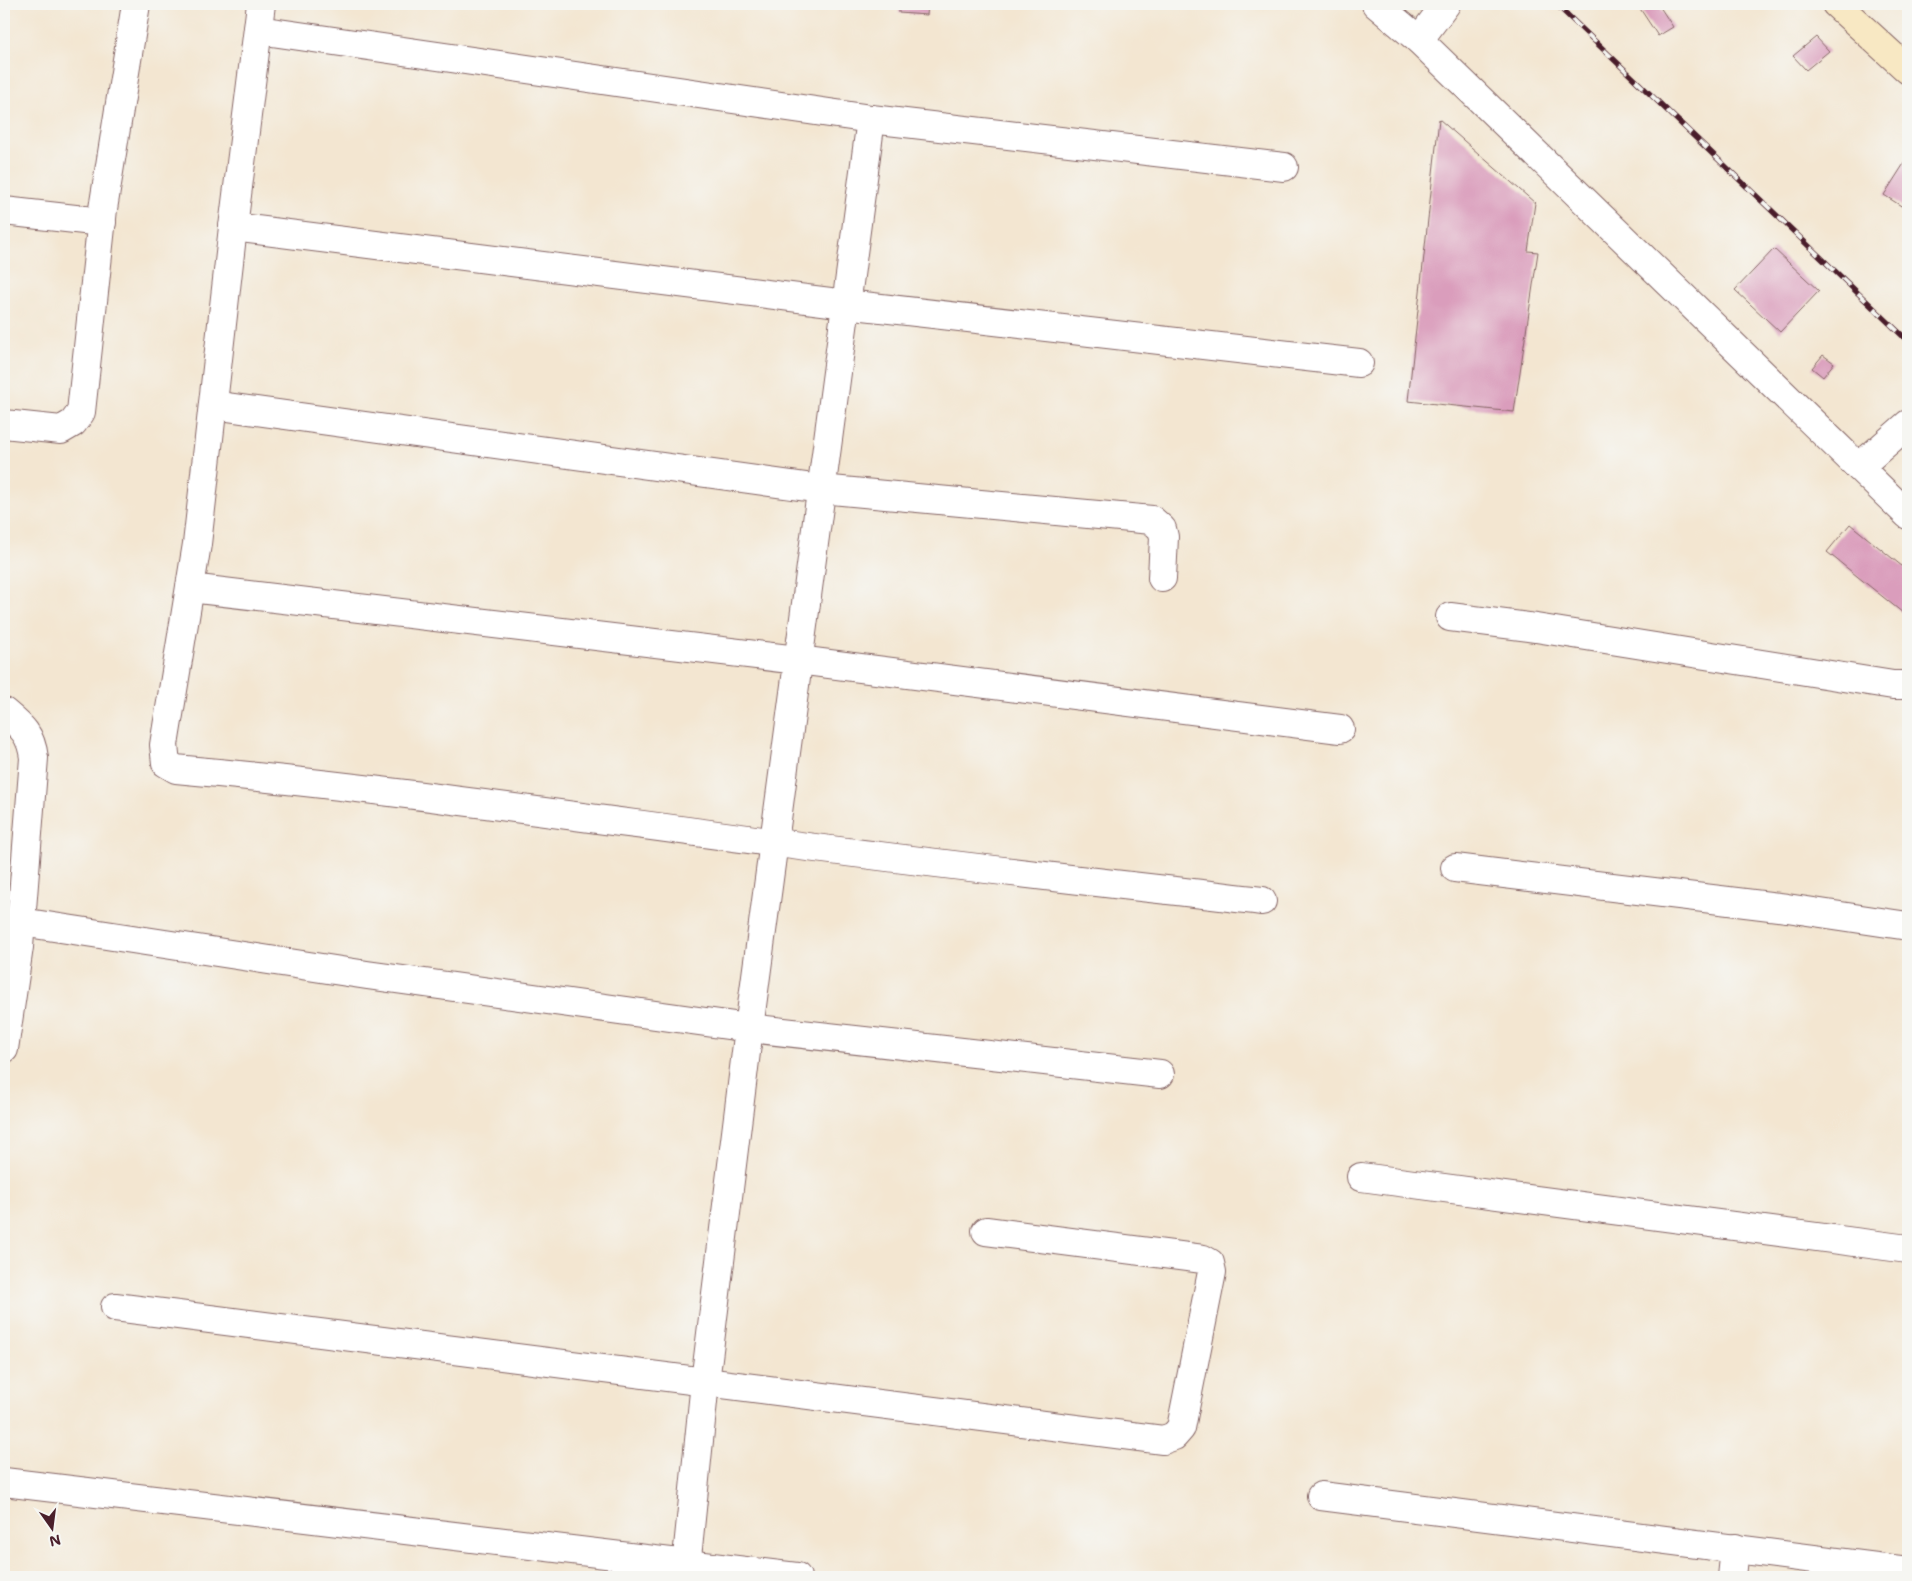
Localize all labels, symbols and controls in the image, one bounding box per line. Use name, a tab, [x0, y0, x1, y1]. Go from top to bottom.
north arrow	[28, 1504, 78, 1554]
text: N	[48, 1531, 63, 1551]

